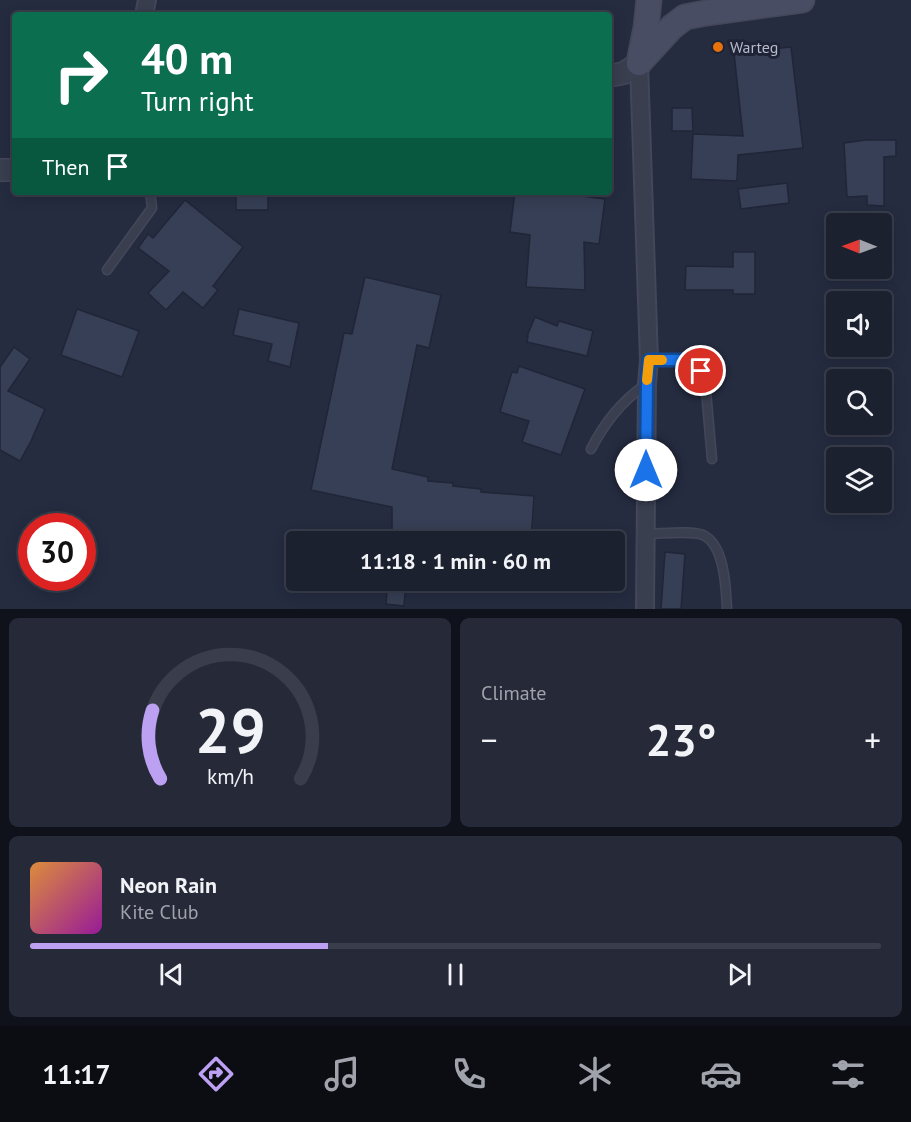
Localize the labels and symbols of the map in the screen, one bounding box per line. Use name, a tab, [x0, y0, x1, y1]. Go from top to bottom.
place label: Warteg	[730, 37, 778, 57]
marker: Warteg	[711, 40, 725, 54]
north arrow	[826, 213, 892, 279]
pin	[675, 345, 726, 396]
position arrow	[614, 438, 678, 502]
speed limit sign: 30	[18, 513, 96, 591]

